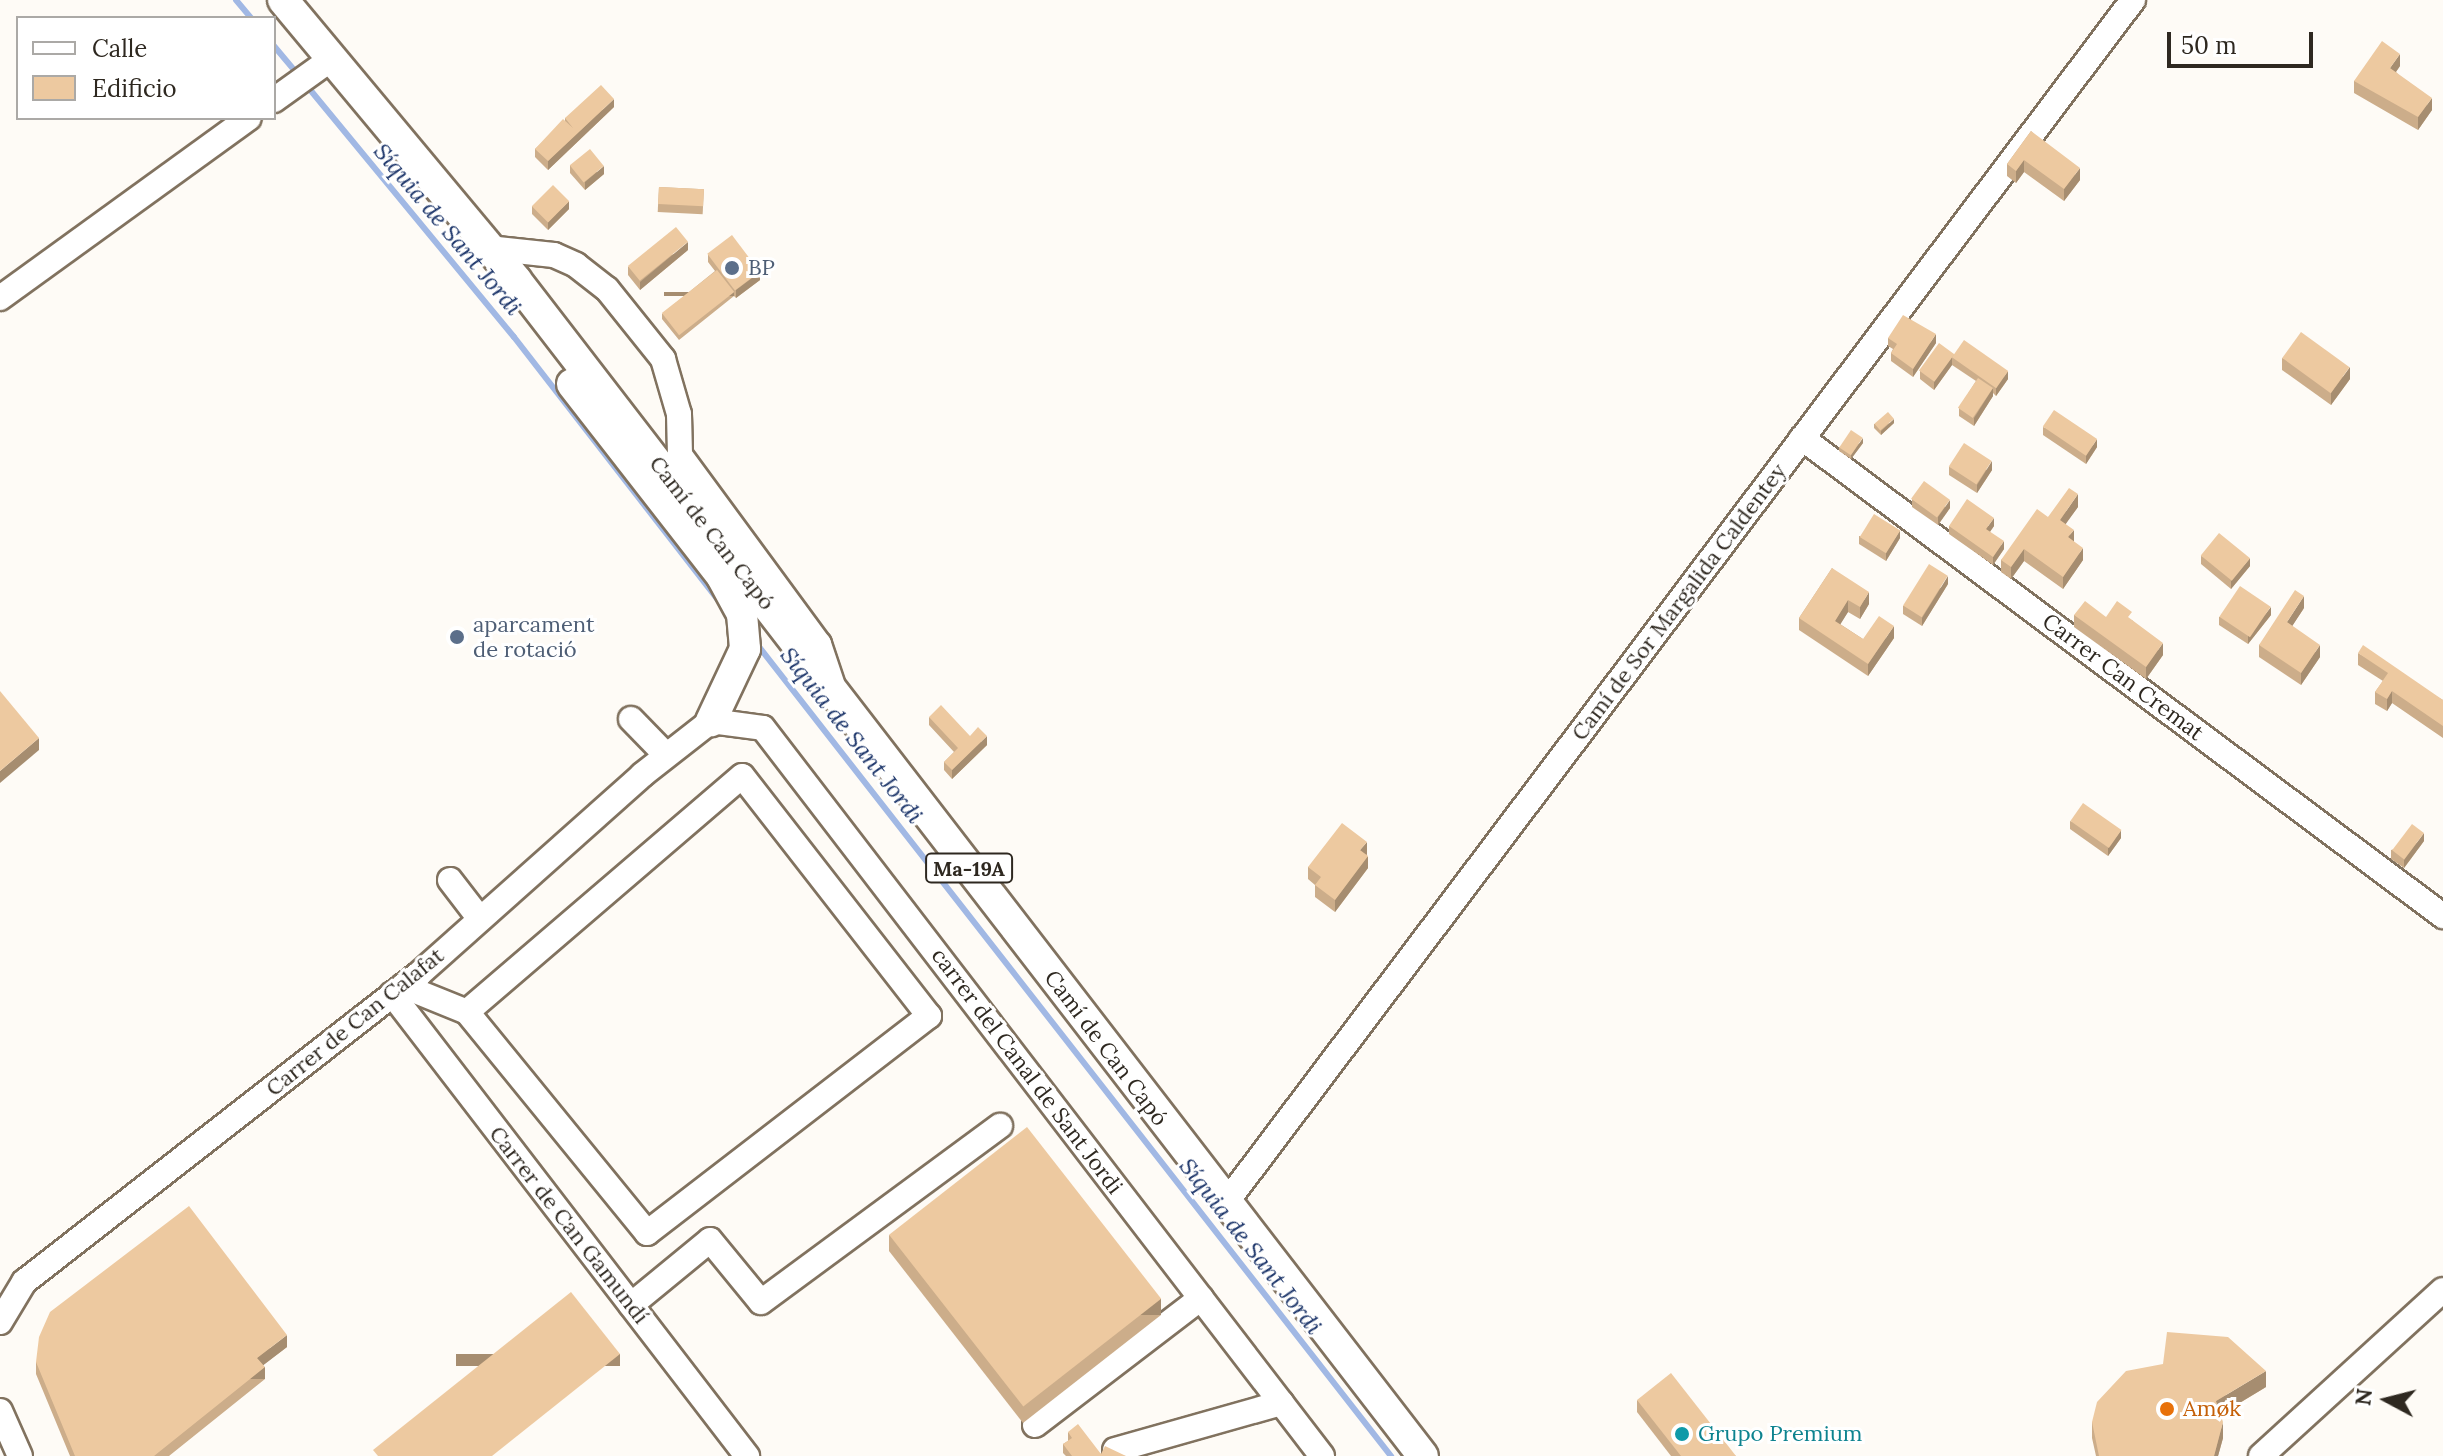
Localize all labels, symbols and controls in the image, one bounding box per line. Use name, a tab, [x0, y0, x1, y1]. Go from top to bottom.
legend	[16, 16, 276, 120]
scale bar	[2171, 16, 2317, 66]
text: 50 m	[2181, 30, 2237, 61]
text: Calle	[92, 33, 147, 64]
text: Edificio	[92, 73, 177, 104]
water label: Síquia de Sant Jordi	[368, 137, 528, 321]
place label: BP	[748, 255, 775, 281]
marker: BP	[723, 259, 741, 277]
street label: Camí de Can Capó	[644, 451, 780, 615]
street label: Camí de Sor Margalida Caldentey	[1566, 458, 1792, 746]
street label: Carrer Can Cremat	[2037, 608, 2209, 746]
place label: aparcament de rotació	[473, 611, 594, 662]
marker: aparcament de rotació	[448, 628, 466, 646]
water label: Síquia de Sant Jordi	[774, 641, 930, 829]
road number: Ma-19A	[925, 852, 1013, 884]
street label: Carrer de Can Calafat	[261, 942, 449, 1102]
street label: carrer del Canal de Sant Jordi	[926, 943, 1128, 1199]
street label: Camí de Can Capó	[1039, 965, 1173, 1131]
street label: Carrer de Can Gamundí	[484, 1121, 654, 1329]
water label: Síquia de Sant Jordi	[1173, 1152, 1329, 1340]
north arrow	[2347, 1360, 2427, 1440]
text: N	[2348, 1387, 2378, 1407]
place label: Amøk	[2183, 1396, 2241, 1422]
marker: Amøk	[2158, 1400, 2176, 1418]
place label: Grupo Premium	[1698, 1421, 1862, 1447]
marker: Grupo Premium	[1673, 1425, 1691, 1443]

